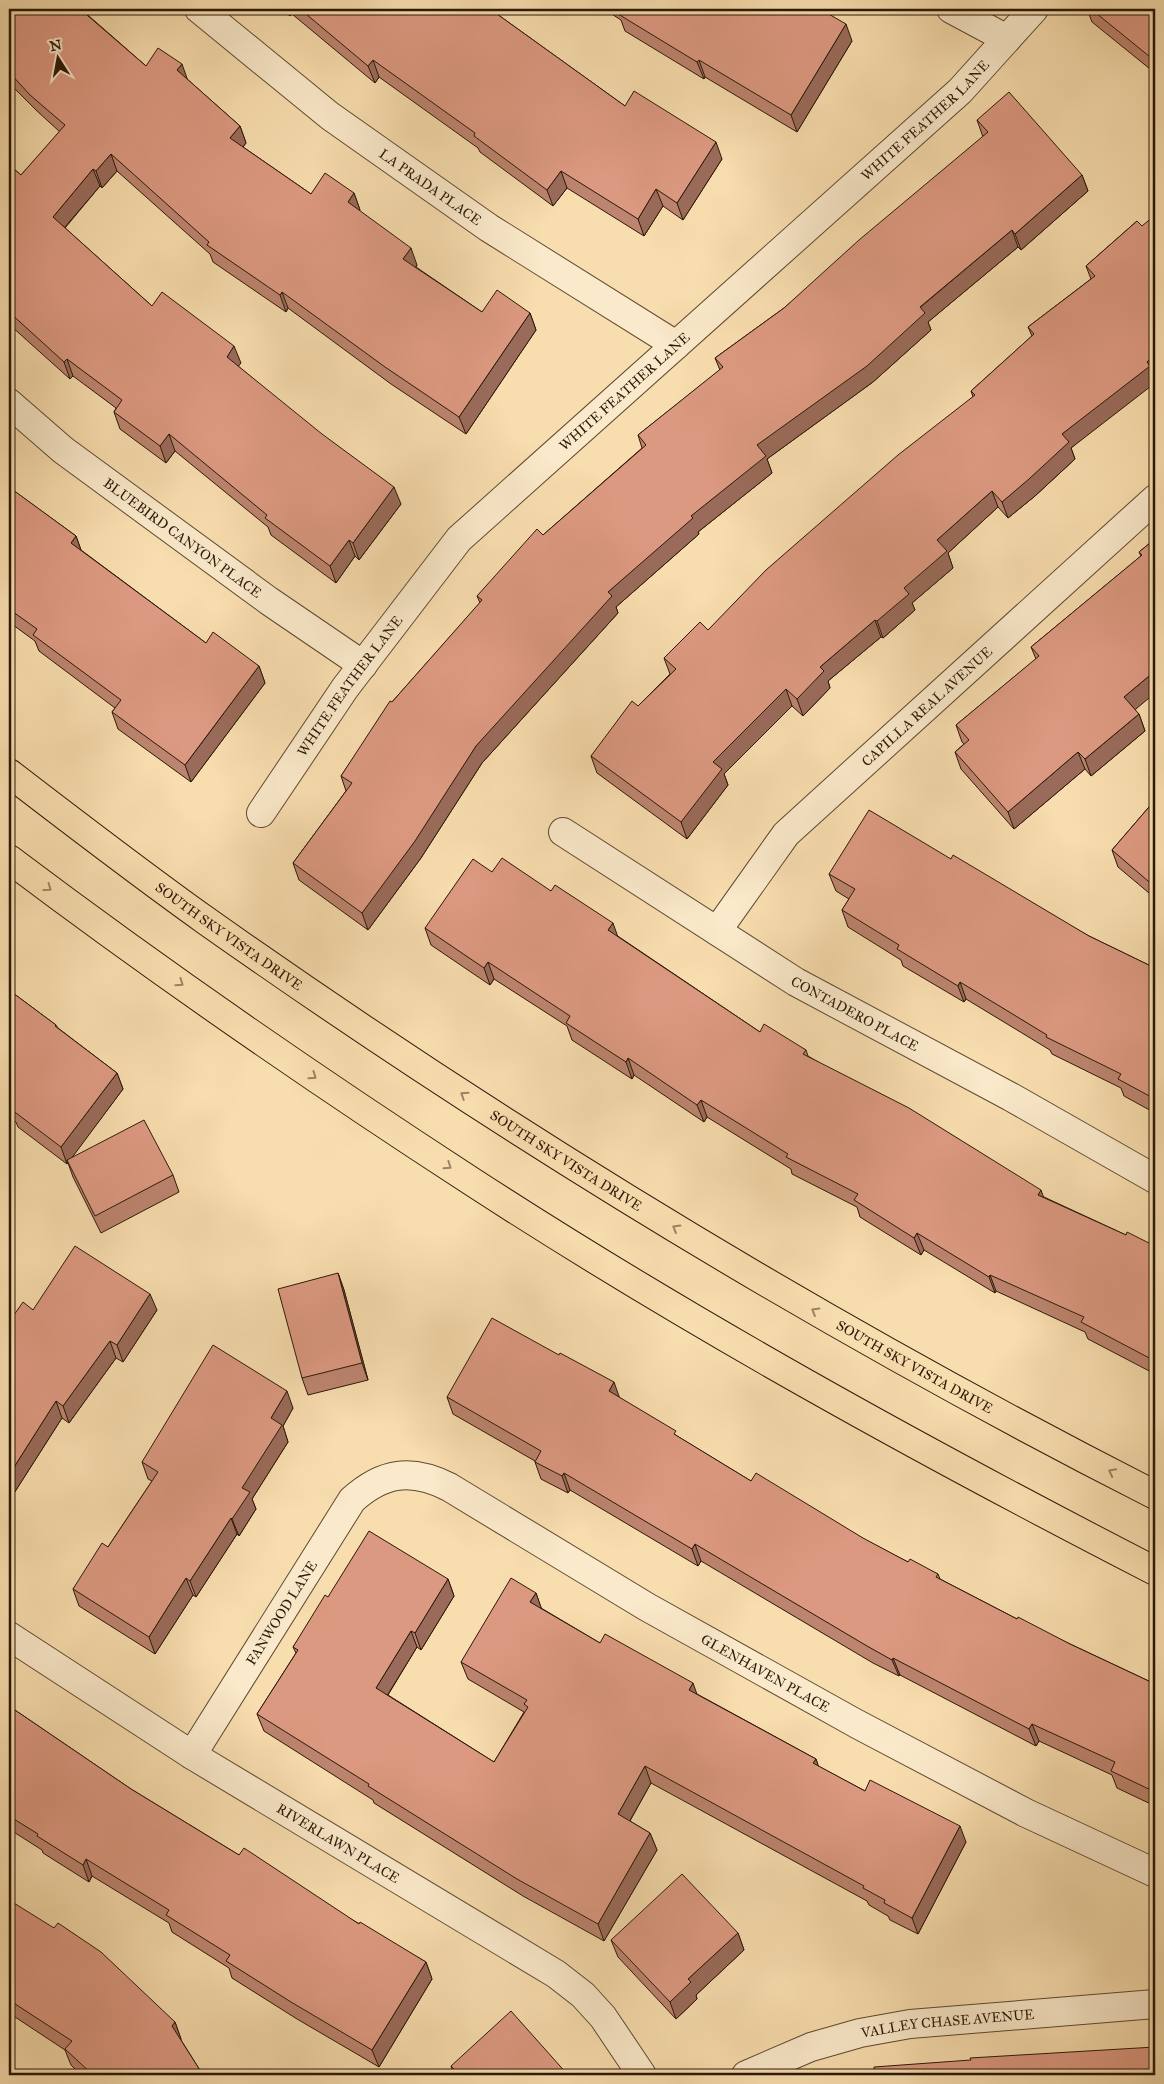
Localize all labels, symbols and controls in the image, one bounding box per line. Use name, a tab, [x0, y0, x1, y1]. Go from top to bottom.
north arrow	[32, 32, 82, 82]
text: N	[48, 36, 63, 55]
street label: WHITE FEATHER LANE	[858, 56, 993, 184]
street label: LA PRADA PLACE	[376, 145, 485, 229]
street label: WHITE FEATHER LANE	[556, 328, 693, 454]
street label: BLUEBIRD CANYON PLACE	[100, 474, 265, 601]
street label: WHITE FEATHER LANE	[293, 612, 406, 759]
street label: CAPILLA REAL AVENUE	[858, 643, 995, 770]
street label: SOUTH SKY VISTA DRIVE	[152, 878, 306, 994]
one-way arrow	[42, 882, 52, 891]
street label: CONTADERO PLACE	[788, 972, 922, 1055]
one-way arrow	[174, 977, 183, 986]
one-way arrow	[308, 1070, 317, 1079]
one-way arrow	[460, 1092, 470, 1101]
street label: SOUTH SKY VISTA DRIVE	[487, 1106, 645, 1214]
one-way arrow	[443, 1160, 452, 1169]
one-way arrow	[672, 1225, 681, 1235]
one-way arrow	[812, 1308, 821, 1318]
street label: SOUTH SKY VISTA DRIVE	[834, 1316, 996, 1417]
one-way arrow	[1108, 1468, 1117, 1478]
street label: FANWOOD LANE	[242, 1557, 320, 1668]
street label: GLENHAVEN PLACE	[698, 1630, 833, 1716]
street label: RIVERLAWN PLACE	[274, 1799, 403, 1887]
street label: VALLEY CHASE AVENUE	[859, 2005, 1035, 2041]

